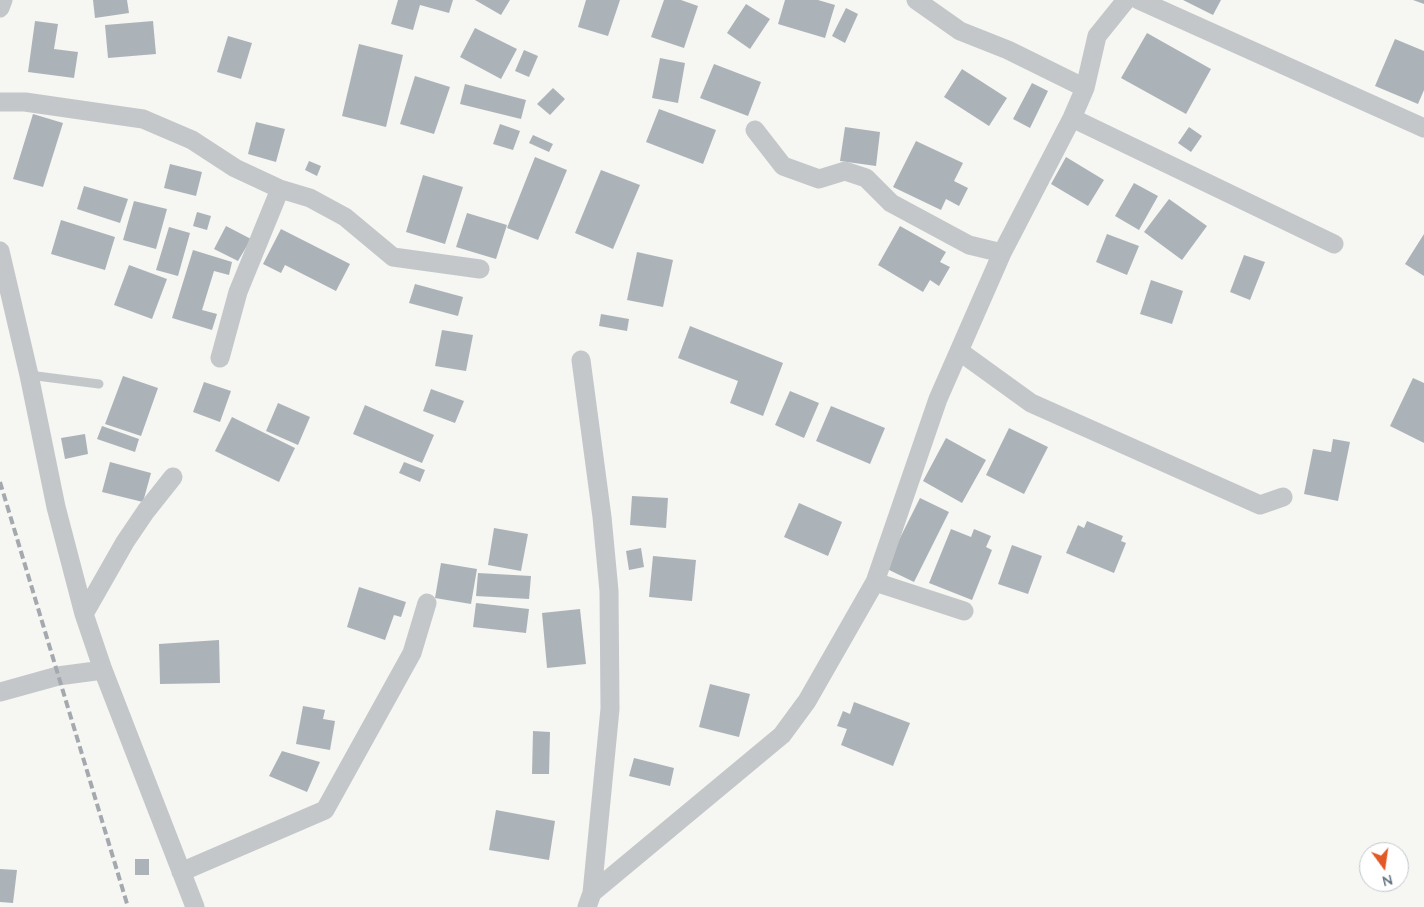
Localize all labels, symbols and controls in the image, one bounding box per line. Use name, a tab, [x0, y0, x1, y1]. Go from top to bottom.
north arrow	[1359, 842, 1409, 892]
text: N	[1380, 871, 1395, 891]

